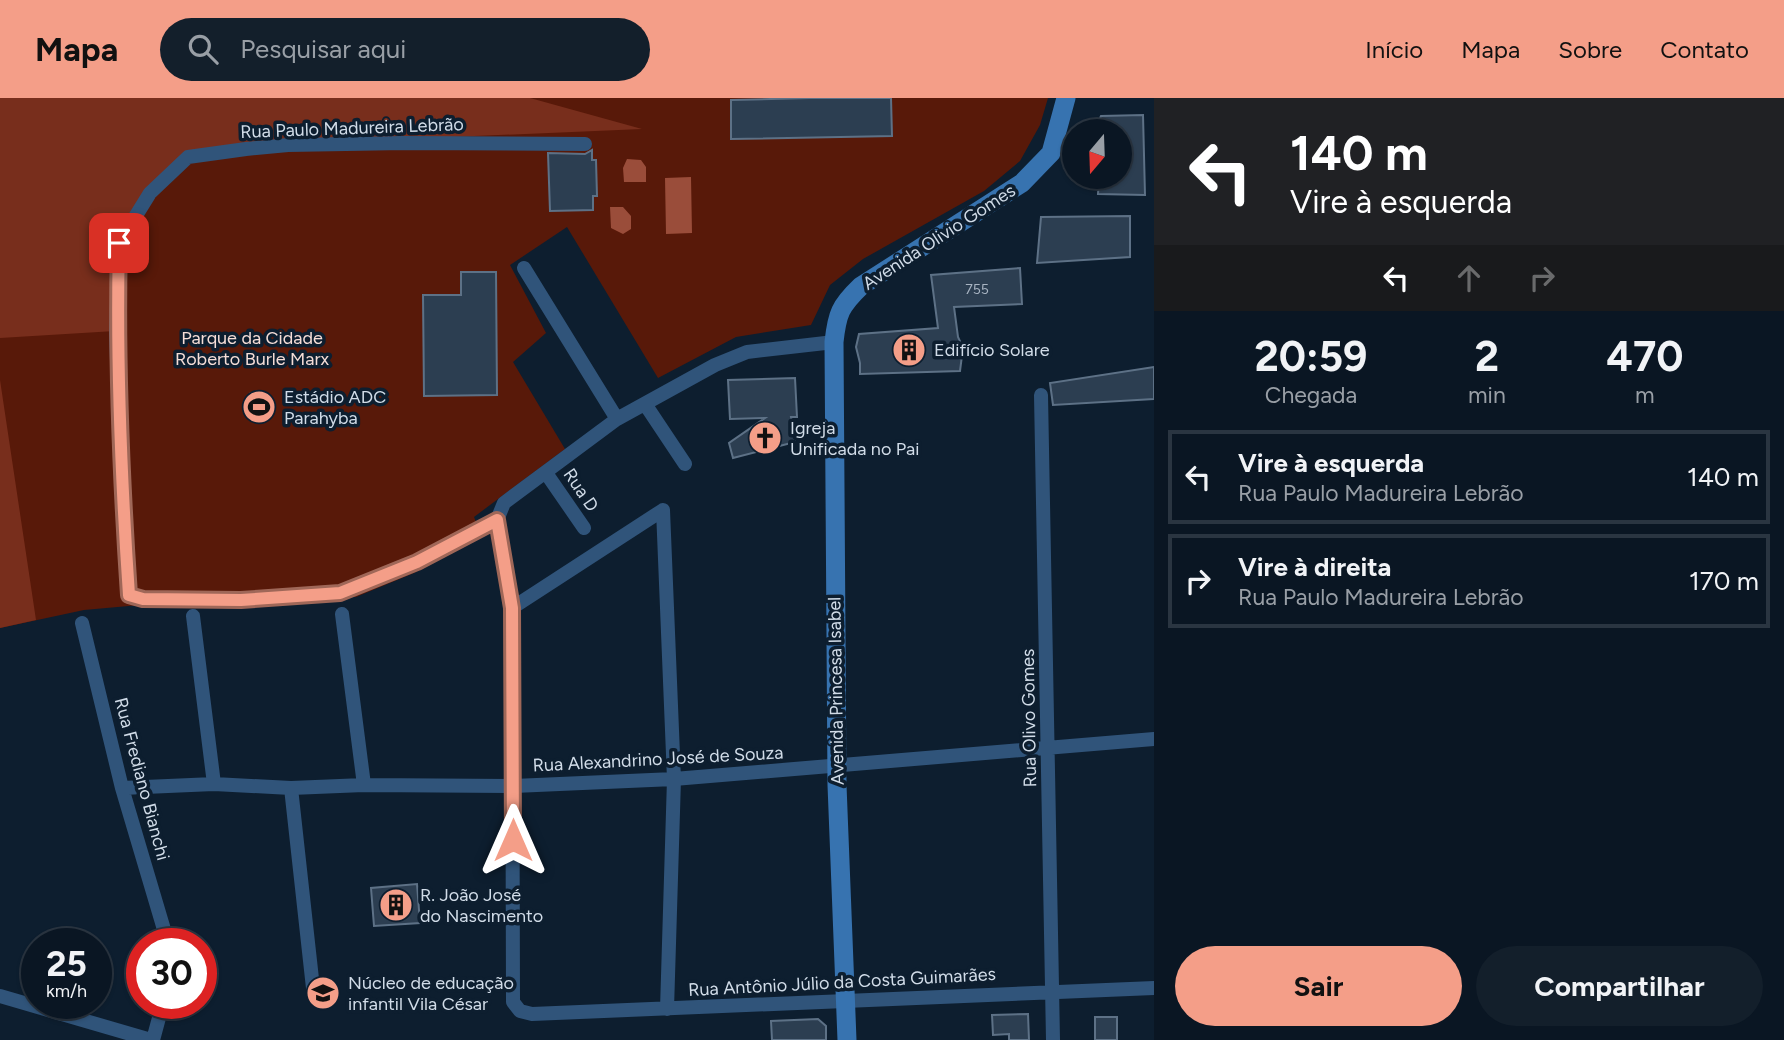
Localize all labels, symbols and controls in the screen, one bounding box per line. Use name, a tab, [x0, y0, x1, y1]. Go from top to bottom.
search box	[160, 18, 650, 81]
text: Mapa	[35, 30, 118, 69]
icon: search	[184, 30, 222, 68]
text: Pesquisar aqui	[240, 33, 406, 65]
text: Início	[1365, 35, 1423, 64]
text: Mapa	[1461, 35, 1520, 64]
text: Sobre	[1558, 35, 1622, 64]
text: Contato	[1660, 35, 1749, 64]
street label: Rua Paulo Madureira Lebrão	[240, 113, 464, 143]
north arrow	[1062, 119, 1132, 189]
map controls	[1062, 119, 1132, 189]
text: 140 m	[1290, 123, 1428, 182]
icon: left	[1175, 126, 1266, 217]
street label: Avenida Olivio Gomes	[859, 179, 1019, 295]
text: Vire à esquerda	[1290, 183, 1512, 221]
pin	[89, 213, 149, 273]
icon: arrive	[100, 224, 138, 262]
icon: left	[1377, 259, 1415, 297]
icon: ahead	[1450, 259, 1488, 297]
icon: right	[1523, 259, 1561, 297]
house number: 755	[965, 281, 989, 298]
park label: Parque da Cidade Roberto Burle Marx	[175, 327, 330, 370]
building icon: Edifício Solare	[890, 331, 928, 369]
text: 20:59	[1255, 331, 1367, 382]
text: 2	[1475, 331, 1499, 382]
text: 470	[1606, 331, 1683, 382]
place label: Edifício Solare	[934, 339, 1050, 361]
text: Chegada	[1265, 381, 1357, 409]
text: min	[1468, 381, 1506, 409]
text: m	[1635, 381, 1655, 409]
place label: Estádio ADC Parahyba	[284, 386, 386, 429]
sports icon: Estádio ADC Parahyba	[240, 388, 278, 426]
place label: Igreja Unificada no Pai	[790, 417, 919, 460]
church icon: Igreja Unificada no Pai	[746, 419, 784, 457]
text: Vire à esquerda	[1238, 447, 1424, 479]
icon: left	[1179, 458, 1217, 496]
text: 140 m	[1687, 461, 1759, 493]
street label: Rua D	[559, 464, 603, 516]
text: Rua Paulo Madureira Lebrão	[1238, 479, 1524, 507]
text: Vire à direita	[1238, 551, 1391, 583]
icon: right	[1179, 562, 1217, 600]
text: 170 m	[1689, 565, 1759, 597]
text: Rua Paulo Madureira Lebrão	[1238, 583, 1524, 611]
street label: Avenida Princesa Isabel	[823, 597, 849, 785]
street label: Rua Olivo Gomes	[1017, 648, 1041, 788]
street label: Rua Frediano Bianchi	[110, 695, 174, 863]
street label: Rua Alexandrino José de Souza	[532, 741, 784, 777]
position arrow	[476, 803, 550, 877]
place label: R. João José do Nascimento	[420, 884, 543, 927]
building icon: R. João José do Nascimento	[377, 886, 415, 924]
speed limit sign: 30	[126, 928, 217, 1019]
text: 25	[46, 943, 87, 985]
button: Sair	[1175, 946, 1462, 1026]
button: Compartilhar	[1476, 946, 1763, 1026]
street label: Rua Antônio Júlio da Costa Guimarães	[688, 963, 996, 1001]
place label: Núcleo de educação infantil Vila César	[348, 972, 514, 1015]
school or university icon: Núcleo de educação infantil Vila César	[304, 974, 342, 1012]
text: km/h	[46, 980, 87, 1002]

